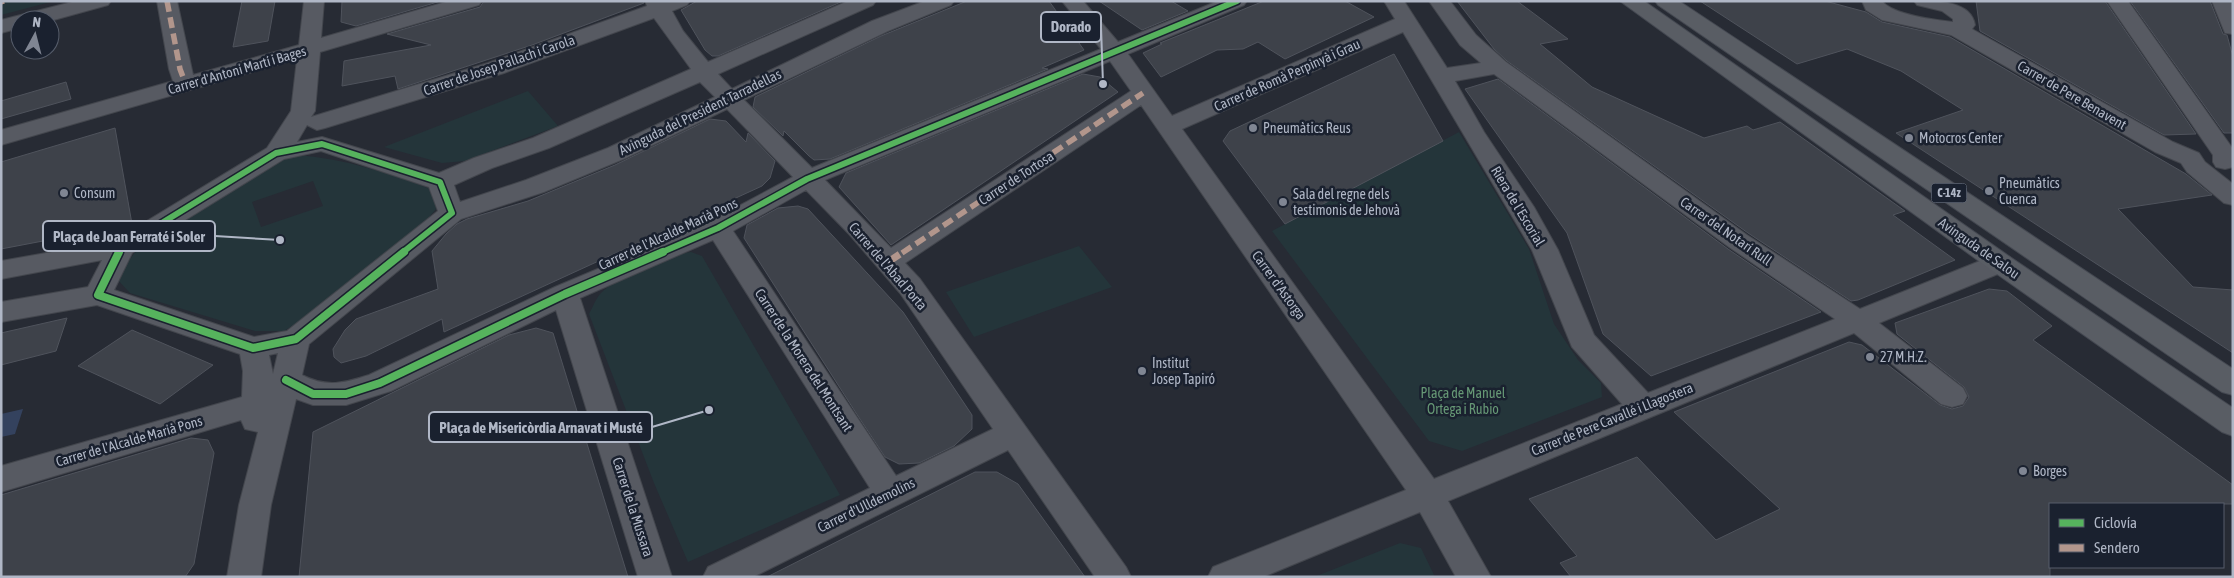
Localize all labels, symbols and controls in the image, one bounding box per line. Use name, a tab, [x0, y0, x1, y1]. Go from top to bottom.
north arrow	[10, 10, 60, 60]
callout: Dorado	[1041, 12, 1101, 42]
text: N	[32, 14, 42, 31]
text: Dorado	[1051, 18, 1091, 35]
street label: Carrer de Josep Pallach i Carola	[421, 32, 577, 98]
street label: Carrer de Romà Perpinyà i Grau	[1212, 36, 1362, 114]
street label: Carrer d'Antoni Martí i Bages	[166, 43, 308, 97]
street label: Carrer de Pere Benavent	[2015, 57, 2129, 133]
street label: Avinguda del President Tarradellas	[616, 66, 784, 158]
place label: Pneumàtics Reus	[1263, 120, 1351, 136]
marker: Pneumàtics Reus	[1247, 122, 1259, 134]
place label: Motocros Center	[1919, 130, 2003, 146]
marker: Motocros Center	[1903, 132, 1915, 144]
street label: Carrer de Tortosa	[976, 148, 1056, 208]
street label: Riera de l'Escorial	[1488, 163, 1548, 249]
place label: Pneumàtics Cuenca	[1999, 175, 2060, 207]
road number: C-14z	[1932, 184, 1966, 202]
place label: Consum	[74, 185, 115, 201]
marker: Pneumàtics Cuenca	[1983, 185, 1995, 197]
place label: Sala del regne dels testimonis de Jehovà	[1293, 186, 1400, 218]
marker: Consum	[58, 187, 70, 199]
street label: Carrer del Notari Rull	[1677, 193, 1775, 269]
street label: Carrer de l'Alcalde Marià Pons	[596, 195, 740, 273]
marker: Sala del regne dels testimonis de Jehovà	[1277, 196, 1289, 208]
street label: Avinguda de Salou	[1936, 214, 2022, 282]
street label: Carrer de l'Abad Porta	[846, 219, 930, 313]
callout: Plaça de Joan Ferraté i Soler	[43, 221, 215, 251]
text: Plaça de Joan Ferraté i Soler	[53, 228, 206, 245]
street label: Carrer d'Astorga	[1249, 248, 1309, 322]
street label: Carrer de la Morera del Montsant	[752, 286, 856, 434]
place label: 27 M.H.Z.	[1880, 349, 1926, 365]
marker: 27 M.H.Z.	[1864, 351, 1876, 363]
place label: Institut Josep Tapiró	[1152, 355, 1215, 387]
marker: Institut Josep Tapiró	[1136, 365, 1148, 377]
street label: Carrer de Pere Cavallé i Llagostera	[1529, 379, 1695, 459]
park label: Plaça de Manuel Ortega i Rubio	[1420, 385, 1506, 417]
street label: Carrer de l'Alcalde Marià Pons	[54, 412, 204, 470]
callout: Plaça de Misericòrdia Arnavat i Musté	[429, 412, 652, 442]
text: Plaça de Misericòrdia Arnavat i Musté	[439, 419, 643, 436]
street label: Carrer de la Mussara	[609, 455, 657, 559]
place label: Borges	[2033, 463, 2067, 479]
marker: Borges	[2017, 465, 2029, 477]
street label: Carrer d'Ulldemolins	[815, 474, 917, 535]
legend	[2049, 503, 2224, 568]
text: Ciclovía	[2094, 514, 2137, 531]
text: Sendero	[2094, 539, 2140, 556]

